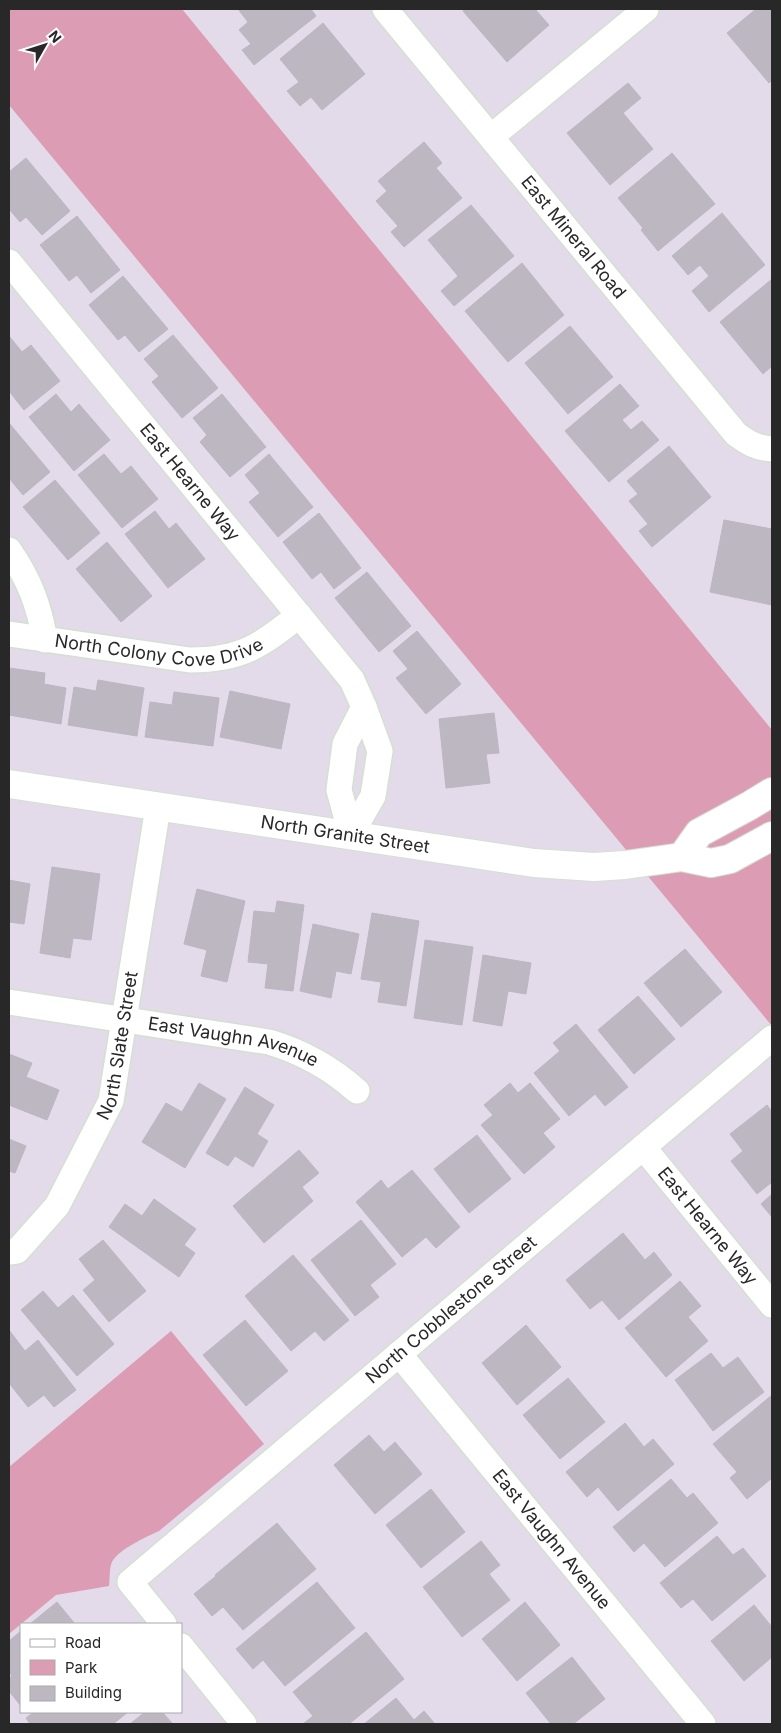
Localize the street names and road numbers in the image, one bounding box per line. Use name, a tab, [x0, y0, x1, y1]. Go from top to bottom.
street label: East Mineral Road	[517, 171, 631, 303]
street label: East Hearne Way	[136, 419, 244, 545]
street label: North Colony Cove Drive	[53, 630, 267, 671]
street label: North Granite Street	[259, 811, 431, 857]
street label: North Slate Street	[92, 970, 142, 1123]
street label: East Vaughn Avenue	[147, 1013, 322, 1071]
street label: East Hearne Way	[654, 1163, 762, 1289]
street label: North Cobblestone Street	[361, 1231, 540, 1388]
street label: East Vaughn Avenue	[488, 1465, 615, 1613]

